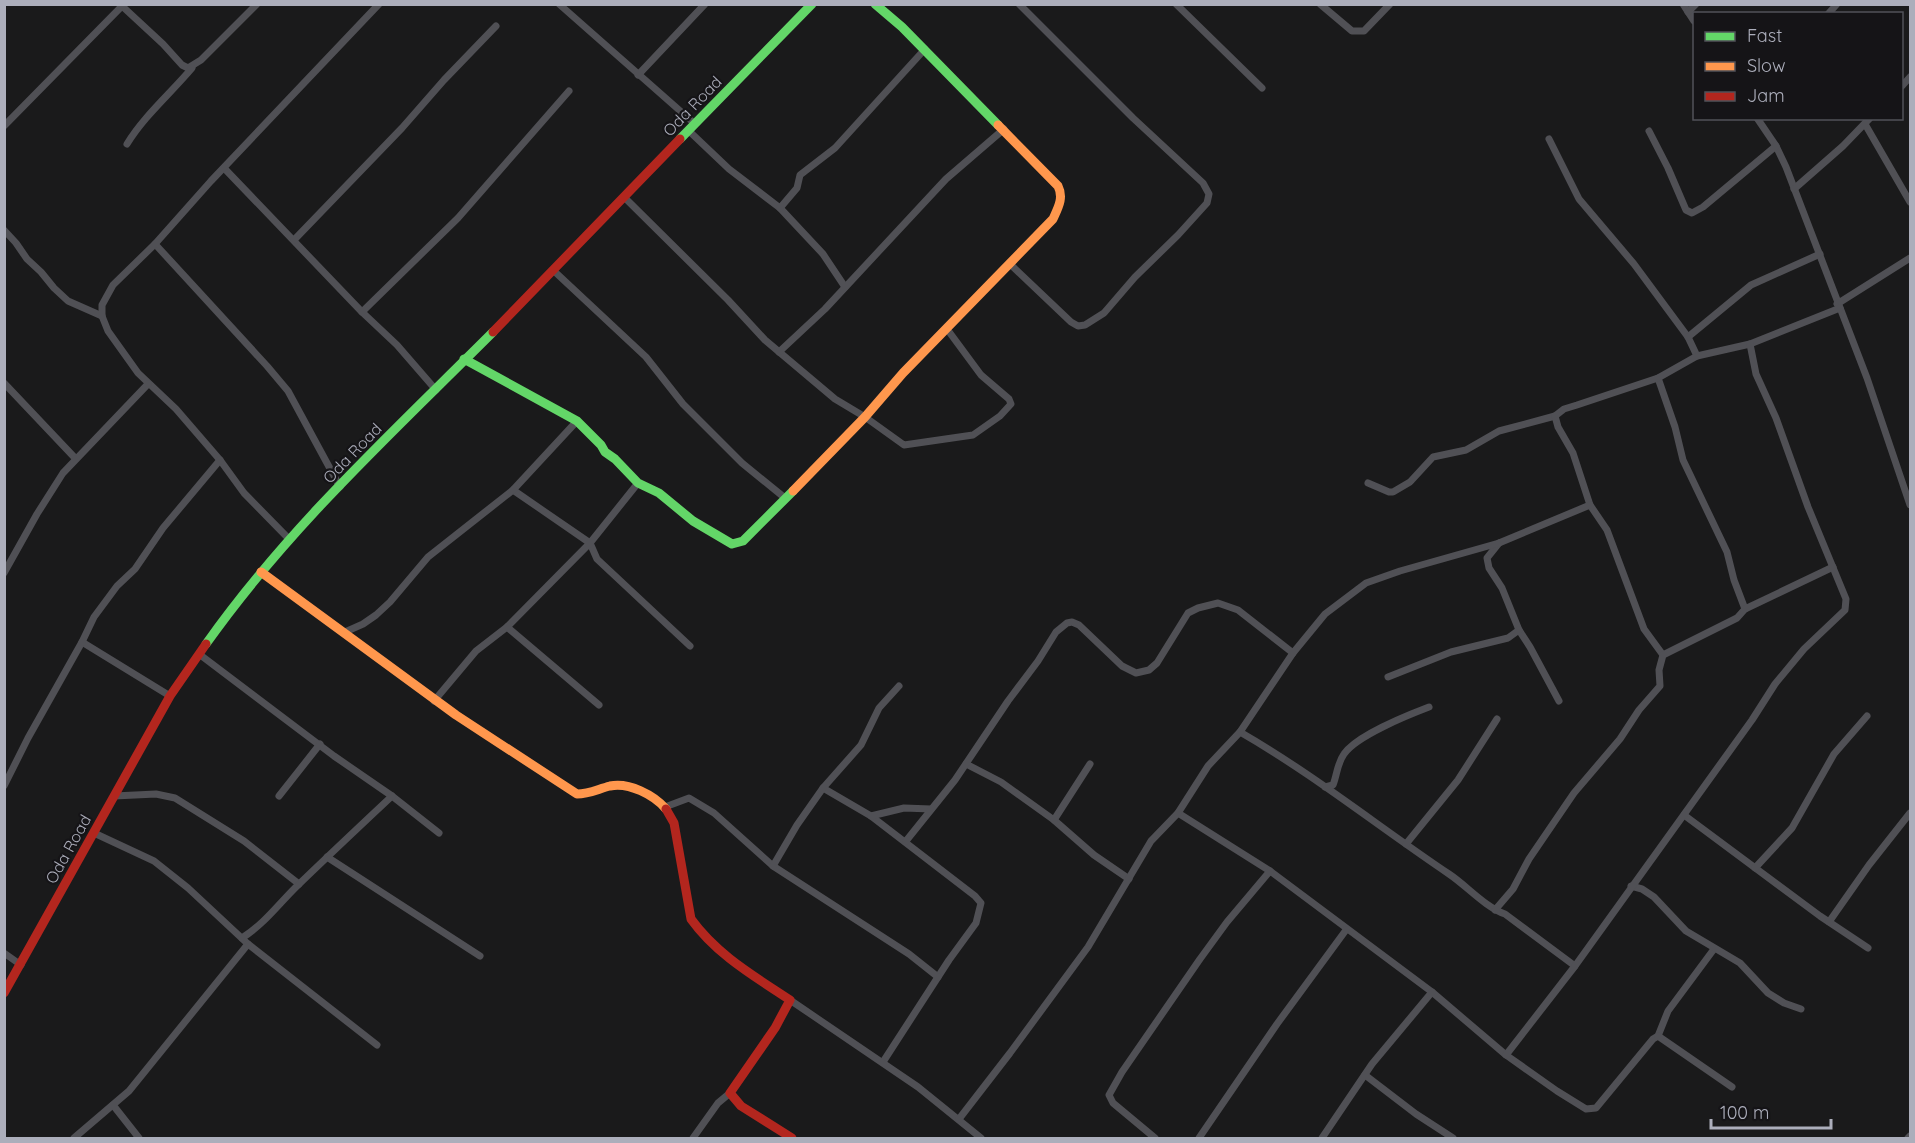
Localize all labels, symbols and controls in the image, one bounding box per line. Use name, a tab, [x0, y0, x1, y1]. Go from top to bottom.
legend	[1693, 12, 1903, 120]
text: Fast	[1747, 24, 1782, 47]
text: Slow	[1747, 54, 1785, 77]
street label: Oda Road	[658, 72, 726, 140]
text: Jam	[1747, 84, 1785, 107]
street label: Oda Road	[318, 419, 386, 487]
street label: Oda Road	[41, 811, 95, 887]
scale bar	[1711, 1092, 1831, 1130]
text: 100 m	[1720, 1101, 1769, 1124]

